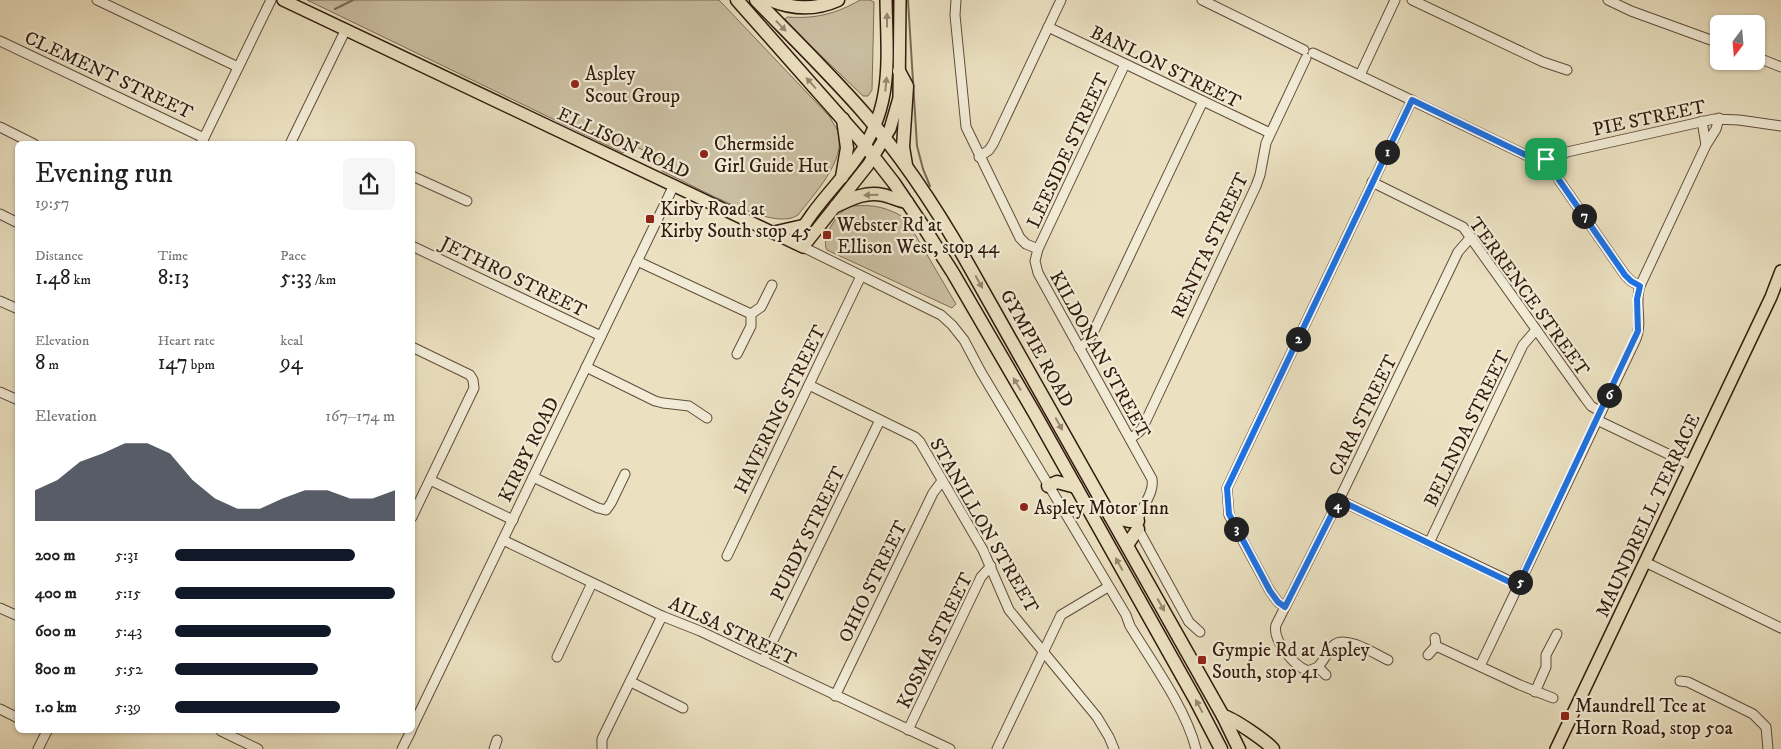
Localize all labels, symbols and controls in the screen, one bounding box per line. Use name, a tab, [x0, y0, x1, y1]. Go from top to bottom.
one-way arrow	[883, 11, 891, 27]
north arrow	[1710, 15, 1765, 70]
map controls	[1710, 15, 1765, 70]
one-way arrow	[775, 20, 787, 32]
street label: BANLON STREET	[1086, 21, 1245, 114]
street label: CLEMENT STREET	[21, 26, 197, 125]
place label: Aspley Scout Group	[585, 63, 680, 108]
street label: LEESIDE STREET	[1022, 69, 1115, 232]
one-way arrow	[805, 76, 816, 89]
one-way arrow	[882, 76, 890, 92]
marker: Aspley Scout Group	[569, 78, 581, 90]
street label: PIE STREET	[1591, 95, 1708, 142]
street label: ELLISON ROAD	[553, 103, 693, 184]
place label: Chermside Girl Guide Hut	[714, 133, 829, 178]
pin	[1525, 138, 1567, 180]
pin: 1	[1374, 140, 1400, 164]
text: 1	[1385, 143, 1390, 161]
icon: arrive	[1532, 145, 1560, 173]
marker: Chermside Girl Guide Hut	[698, 148, 710, 160]
text: Evening run	[35, 156, 173, 191]
button: share	[343, 158, 395, 210]
street label: RENITA STREET	[1167, 169, 1254, 322]
one-way arrow	[863, 191, 879, 199]
text: 19:57	[35, 193, 69, 213]
place label: Kirby Road at Kirby South stop 45	[660, 198, 812, 243]
pin: 7	[1572, 204, 1596, 228]
text: 7	[1581, 207, 1588, 225]
marker: Kirby Road at Kirby South stop 45	[644, 213, 656, 225]
street label: TERRENCE STREET	[1464, 213, 1594, 381]
place label: Webster Rd at Ellison West, stop 44	[836, 214, 1001, 259]
marker: Webster Rd at Ellison West, stop 44	[821, 229, 833, 241]
street label: JETHRO STREET	[435, 231, 591, 323]
text: Distance	[35, 247, 83, 265]
text: Time	[158, 247, 188, 265]
text: Pace	[280, 247, 306, 265]
text: 1.48	[35, 265, 71, 291]
text: 8:13	[158, 265, 189, 291]
text: 5:33	[280, 265, 312, 291]
street label: KILDONAN STREET	[1044, 267, 1155, 443]
text: km	[71, 271, 91, 289]
text: /km	[312, 271, 336, 289]
one-way arrow	[975, 275, 983, 290]
street label: GYMPIE ROAD	[995, 286, 1079, 412]
street label: HAVERING STREET	[730, 321, 831, 498]
pin: 2	[1286, 326, 1310, 352]
text: 2	[1295, 330, 1302, 348]
text: Elevation	[35, 332, 89, 350]
text: Heart rate	[158, 332, 215, 350]
text: kcal	[280, 332, 303, 350]
street label: BELINDA STREET	[1420, 346, 1515, 511]
text: 8	[35, 350, 46, 376]
text: 147	[158, 350, 188, 376]
text: 94	[280, 350, 303, 376]
street label: CARA STREET	[1324, 351, 1403, 480]
text: m	[46, 356, 59, 374]
text: bpm	[188, 356, 215, 374]
one-way arrow	[1012, 377, 1021, 390]
pin: 6	[1596, 382, 1622, 408]
text: 6	[1606, 386, 1613, 404]
street label: KIRBY ROAD	[494, 393, 565, 506]
text: Elevation	[35, 406, 97, 426]
text: 167–174 m	[325, 406, 395, 426]
street label: MAUNDRELL TERRACE	[1591, 410, 1706, 621]
one-way arrow	[1054, 417, 1063, 431]
street label: STANILLON STREET	[924, 434, 1043, 618]
street label: PURDY STREET	[766, 462, 851, 605]
pin: 4	[1324, 492, 1350, 518]
text: 4	[1333, 496, 1342, 514]
place label: Aspley Motor Inn	[1034, 497, 1169, 520]
marker: Aspley Motor Inn	[1018, 501, 1030, 513]
street label: OHIO STREET	[834, 516, 913, 646]
pin: 3	[1224, 516, 1248, 542]
text: 3	[1234, 520, 1239, 538]
text: 200 m	[35, 545, 76, 565]
text: 5:31	[115, 545, 139, 565]
one-way arrow	[1115, 557, 1124, 571]
street label: KOSMA STREET	[893, 568, 978, 712]
pin: 5	[1508, 570, 1532, 594]
text: 5	[1517, 573, 1524, 591]
text: 400 m	[35, 583, 77, 603]
text: 5:15	[115, 583, 141, 603]
street label: AILSA STREET	[665, 592, 800, 671]
one-way arrow	[1156, 598, 1165, 612]
text: 600 m	[35, 621, 76, 641]
text: 5:43	[115, 621, 142, 641]
place label: Gympie Rd at Aspley South, stop 41	[1212, 639, 1371, 684]
marker: Gympie Rd at Aspley South, stop 41	[1196, 654, 1208, 666]
text: 800 m	[35, 659, 76, 679]
text: 5:52	[115, 659, 143, 679]
place label: Maundrell Tce at Horn Road, stop 50a	[1575, 695, 1733, 740]
text: 1.0 km	[35, 697, 77, 717]
text: 5:39	[115, 697, 141, 717]
one-way arrow	[1195, 698, 1203, 713]
marker: Maundrell Tce at Horn Road, stop 50a	[1559, 710, 1571, 722]

